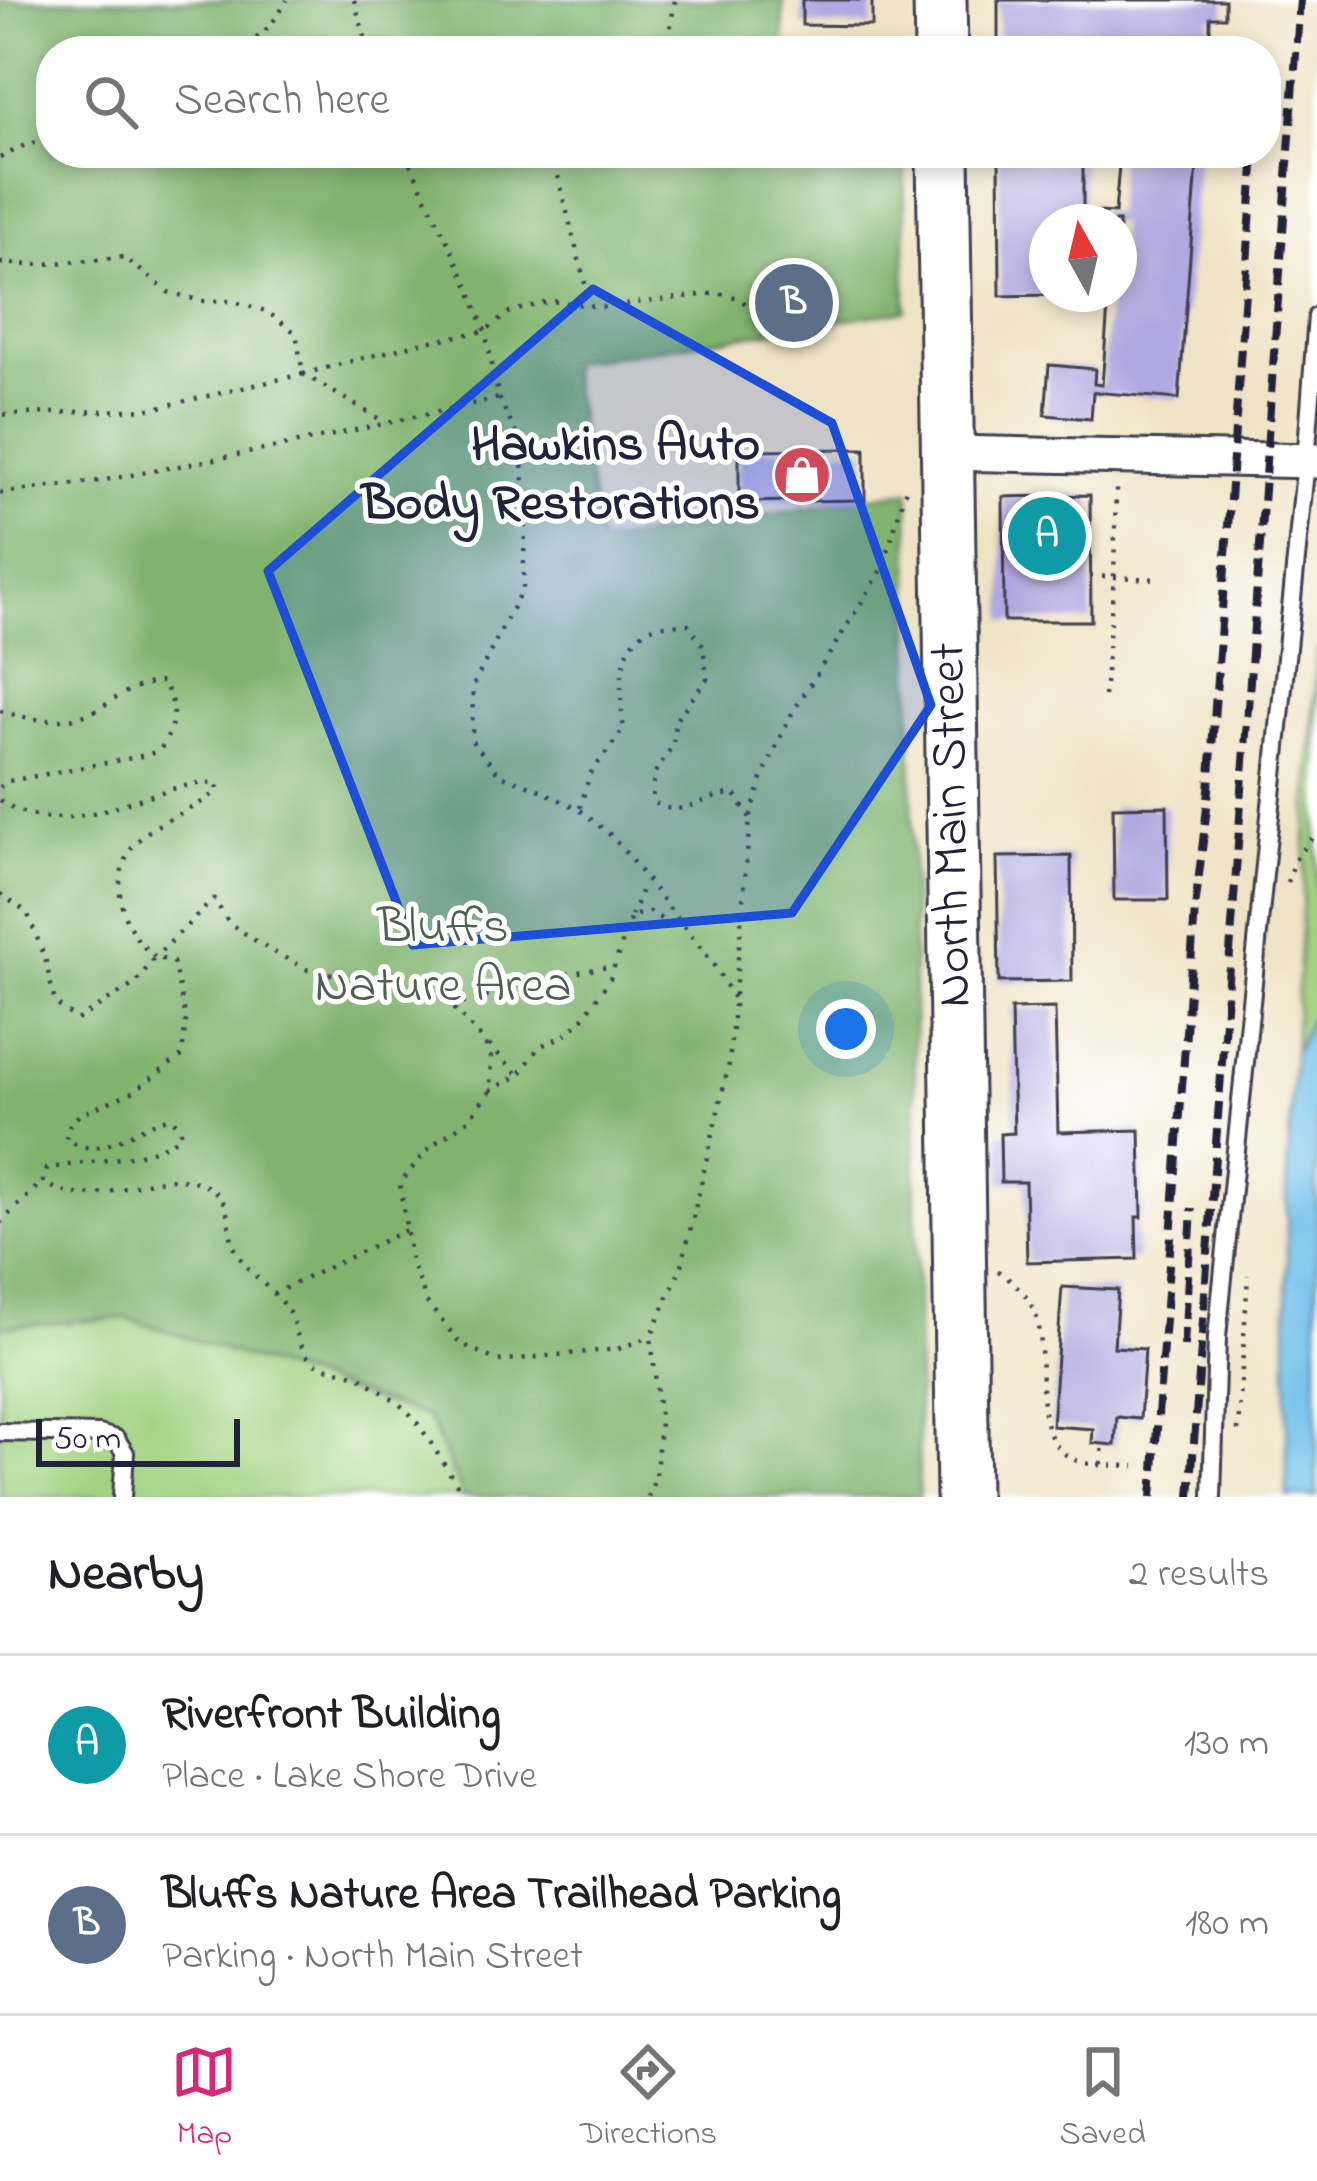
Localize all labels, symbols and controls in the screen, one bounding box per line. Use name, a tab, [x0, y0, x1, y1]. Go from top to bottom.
search box	[36, 36, 1281, 168]
icon: search	[78, 69, 144, 135]
text: Search here	[174, 69, 390, 135]
north arrow	[1029, 204, 1137, 312]
pin: B	[755, 258, 833, 348]
place label: Hawkins Auto Body Restorations	[359, 409, 760, 543]
shop icon: Hawkins Auto Body Restorations	[771, 444, 833, 506]
pin: A	[1008, 491, 1086, 581]
street label: North Main Street	[912, 642, 994, 1008]
park label: Bluffs Nature Area	[314, 891, 572, 1025]
your location	[816, 999, 876, 1059]
scale bar	[36, 1413, 240, 1466]
text: 50 m	[54, 1416, 121, 1464]
text: Nearby	[48, 1538, 204, 1613]
text: 2 results	[1129, 1547, 1269, 1604]
text: Riverfront Building	[162, 1683, 501, 1749]
text: A	[75, 1716, 99, 1773]
text: 130 m	[1184, 1716, 1269, 1773]
text: Place · Lake Shore Drive	[162, 1749, 537, 1806]
text: Bluffs Nature Area Trailhead Parking	[162, 1863, 841, 1929]
text: B	[74, 1896, 100, 1953]
text: 180 m	[1185, 1896, 1269, 1953]
text: Parking · North Main Street	[162, 1929, 583, 1986]
tab: Map	[171, 2039, 237, 2159]
tab: Directions	[580, 2039, 717, 2159]
tab: Saved	[1060, 2039, 1146, 2159]

